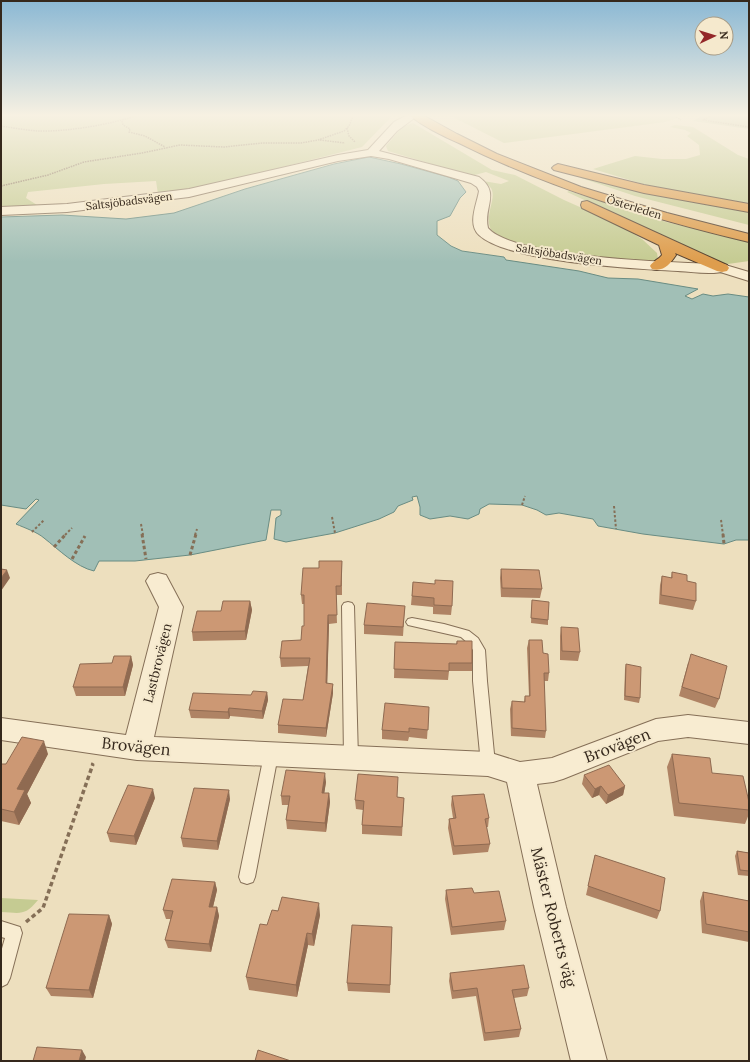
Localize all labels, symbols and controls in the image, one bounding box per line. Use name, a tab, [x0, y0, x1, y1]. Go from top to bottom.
north arrow	[694, 16, 734, 56]
text: N	[717, 31, 731, 41]
street label: Saltsjöbadsvägen	[85, 189, 173, 213]
street label: Österleden	[605, 191, 664, 222]
street label: Saltsjöbadsvägen	[515, 240, 603, 268]
street label: Lastbrovägen	[139, 621, 176, 705]
street label: Brovägen	[581, 723, 653, 767]
street label: Brovägen	[101, 732, 172, 760]
street label: Mäster Roberts väg	[527, 845, 581, 990]

